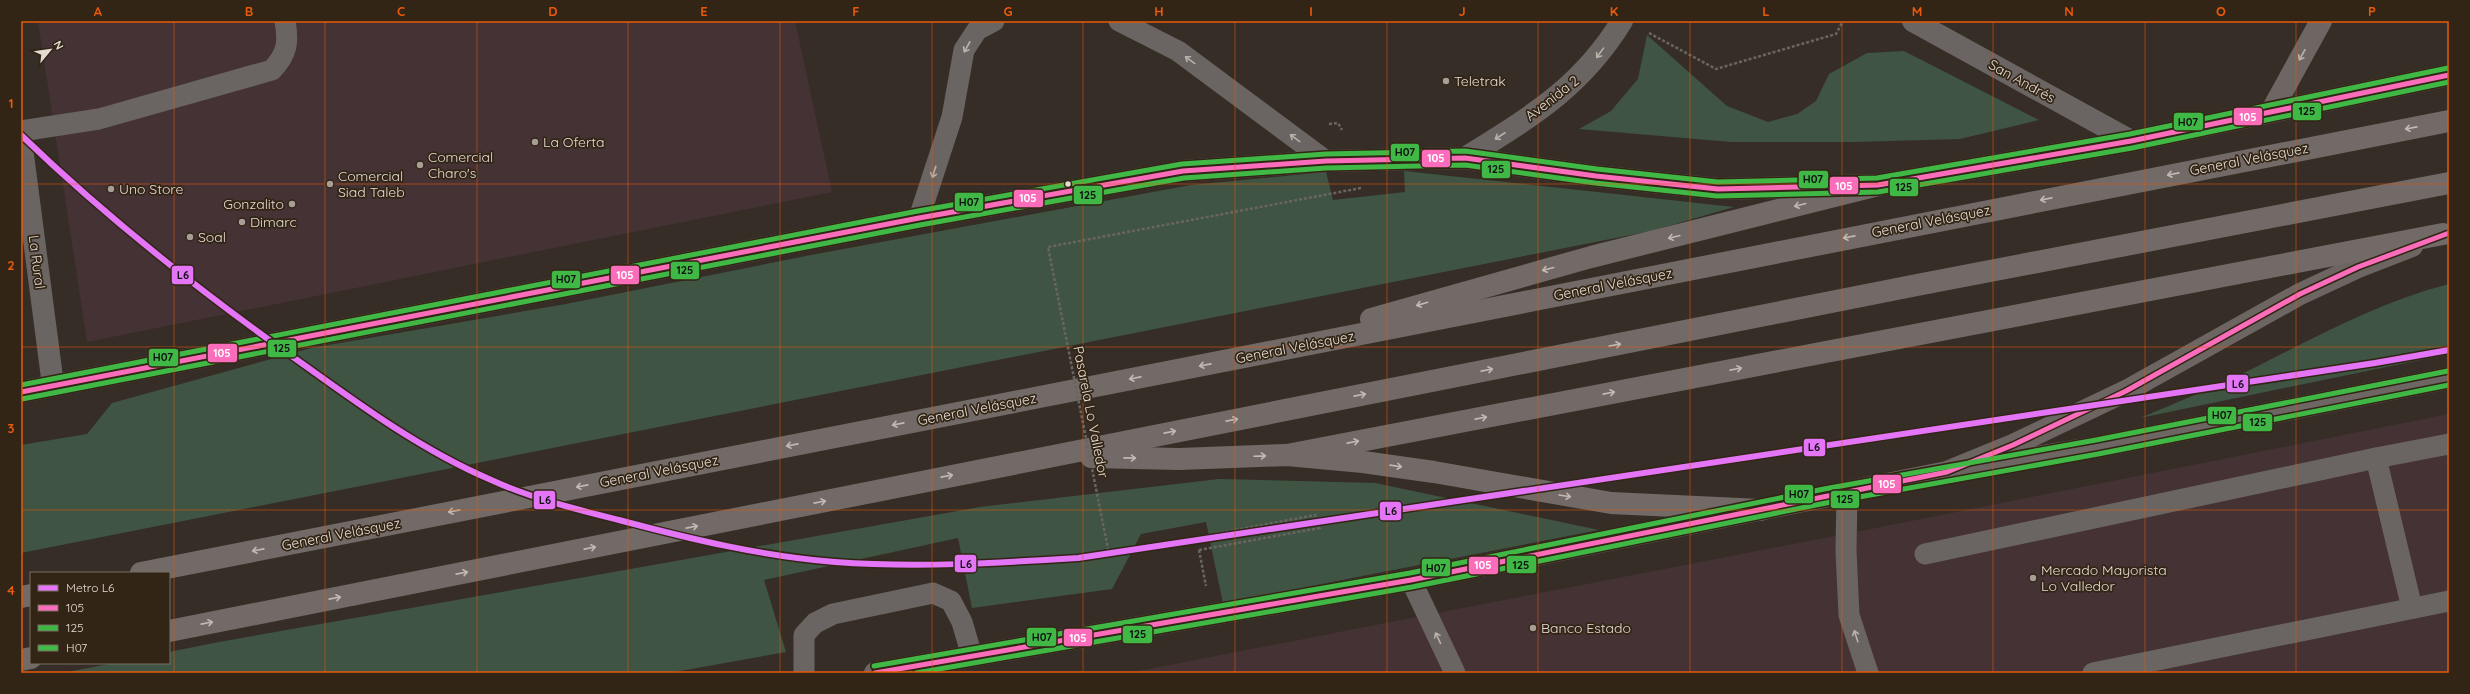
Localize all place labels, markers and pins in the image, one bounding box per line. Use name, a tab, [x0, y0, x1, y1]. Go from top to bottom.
place label: Teletrak	[1454, 72, 1506, 90]
marker: Teletrak	[1441, 76, 1451, 86]
place label: La Oferta	[543, 133, 605, 151]
marker: La Oferta	[530, 137, 540, 147]
place label: Comercial Charo's	[428, 148, 493, 182]
marker: Comercial Charo's	[415, 160, 425, 170]
place label: Comercial Siad Taleb	[338, 167, 405, 201]
marker: Comercial Siad Taleb	[325, 179, 335, 189]
unlabelled marker	[1063, 179, 1073, 189]
place label: Uno Store	[119, 180, 183, 198]
marker: Uno Store	[106, 184, 116, 194]
place label: Gonzalito	[223, 195, 284, 213]
marker: Gonzalito	[287, 199, 297, 209]
place label: Dimarc	[250, 213, 297, 231]
marker: Dimarc	[237, 217, 247, 227]
place label: Soal	[198, 228, 226, 246]
marker: Soal	[185, 232, 195, 242]
place label: Mercado Mayorista Lo Valledor	[2041, 561, 2167, 595]
marker: Mercado Mayorista Lo Valledor	[2028, 573, 2038, 583]
place label: Banco Estado	[1541, 619, 1631, 637]
marker: Banco Estado	[1528, 623, 1538, 633]

